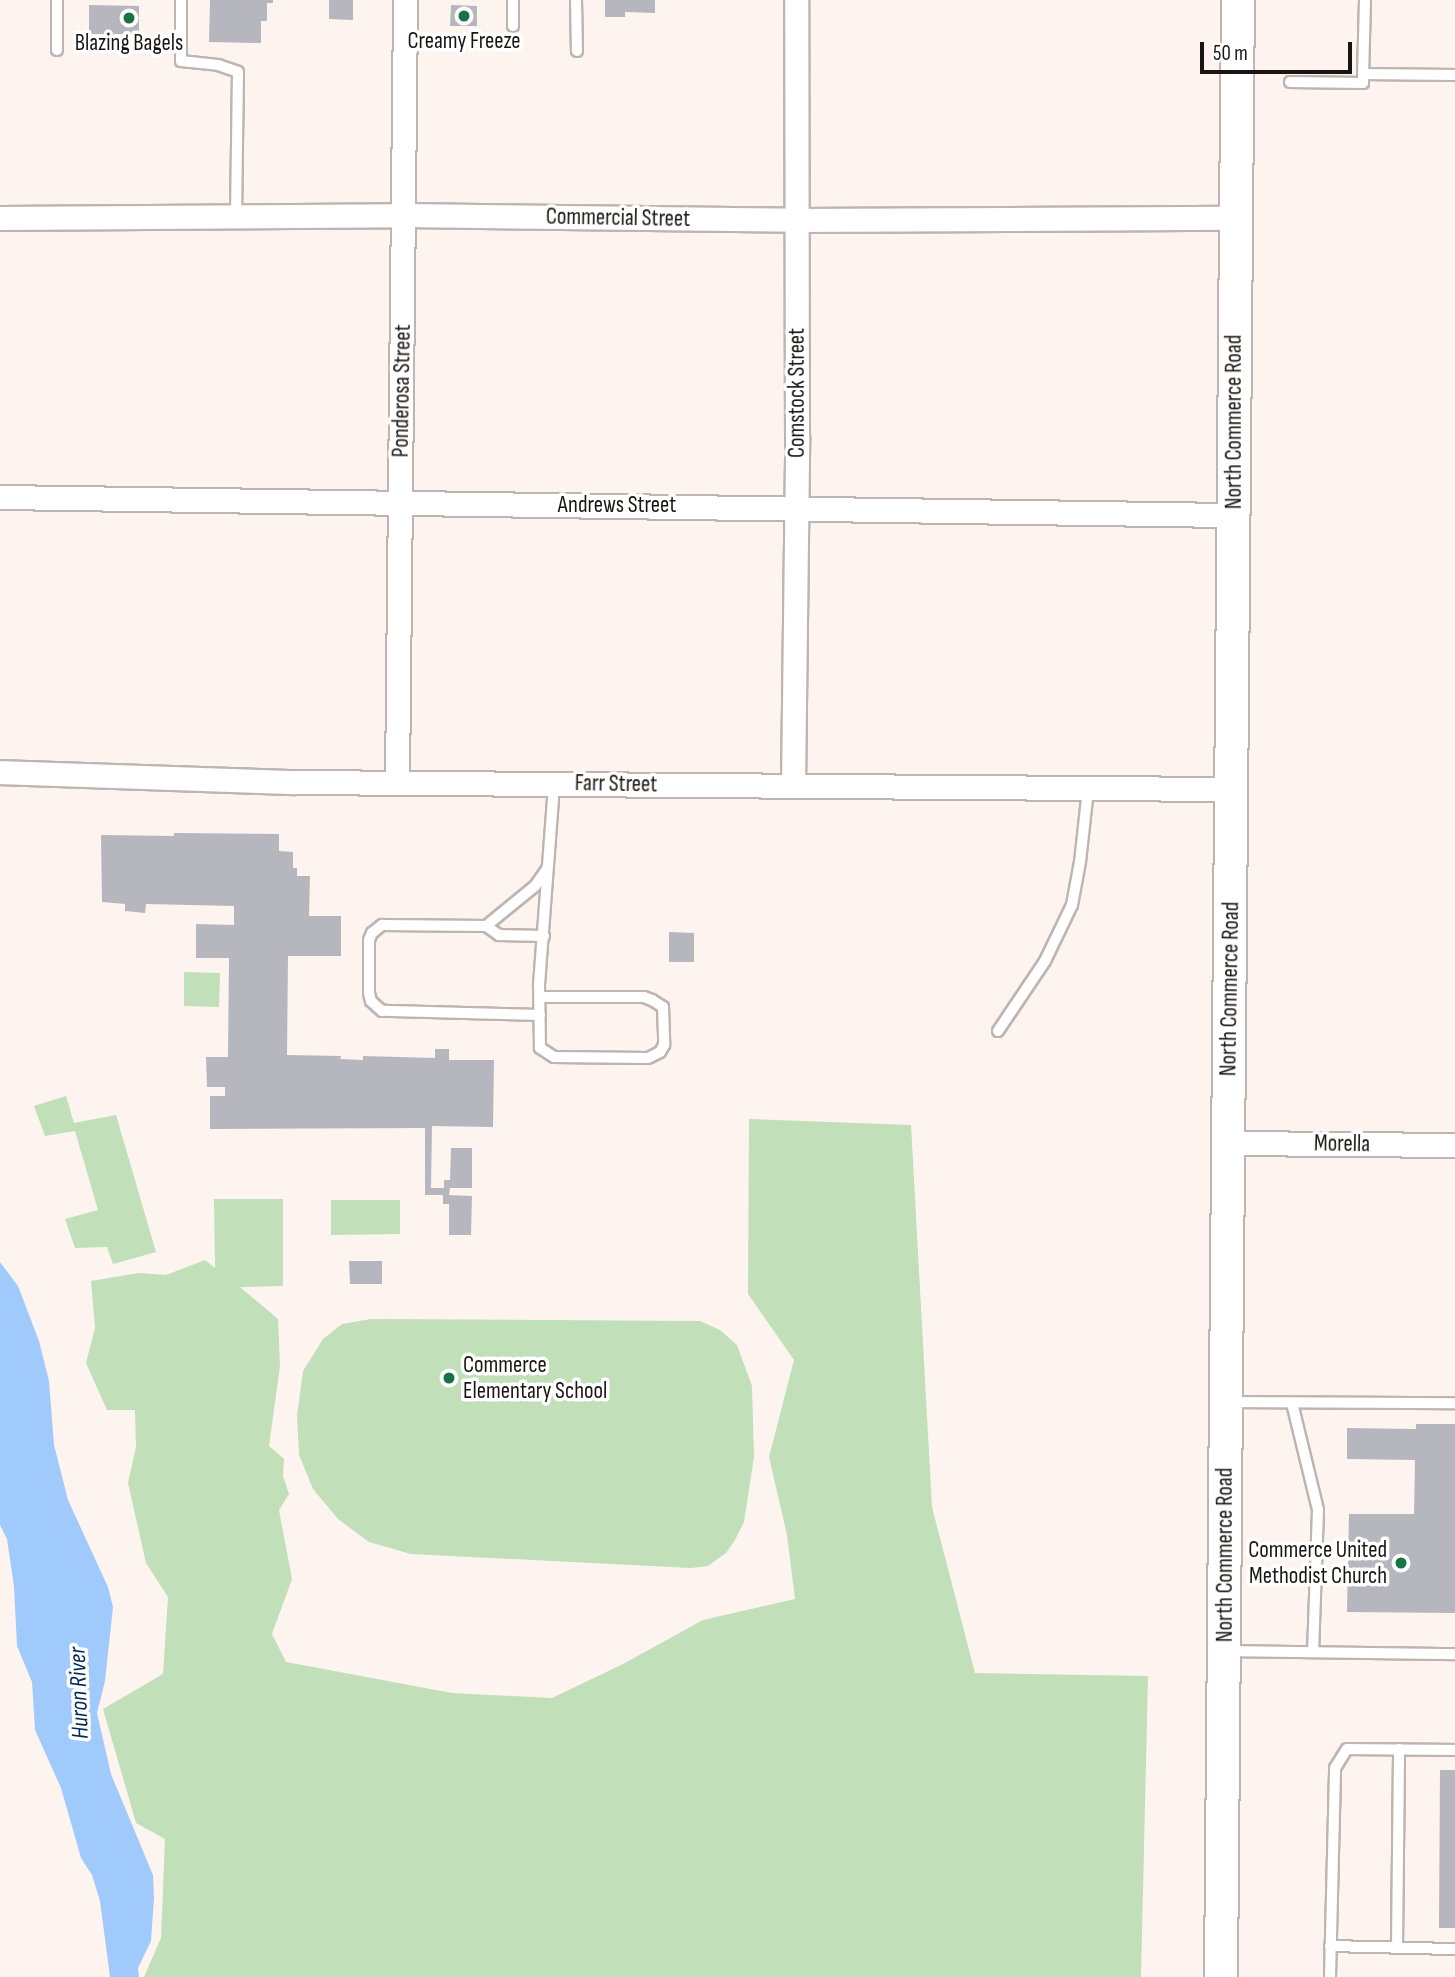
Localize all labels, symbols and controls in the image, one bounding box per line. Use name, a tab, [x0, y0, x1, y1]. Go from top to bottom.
marker: Creamy Freeze	[456, 8, 472, 24]
marker: Blazing Bagels	[121, 10, 137, 26]
place label: Creamy Freeze	[407, 27, 521, 55]
scale bar	[1203, 28, 1355, 72]
place label: Blazing Bagels	[75, 29, 183, 57]
text: 50 m	[1213, 41, 1248, 66]
street label: Commercial Street	[546, 203, 690, 233]
street label: Ponderosa Street	[387, 324, 417, 458]
street label: Comstock Street	[783, 328, 811, 458]
street label: North Commerce Road	[1220, 335, 1248, 509]
street label: Andrews Street	[558, 491, 676, 519]
street label: Farr Street	[574, 769, 658, 799]
street label: North Commerce Road	[1215, 902, 1245, 1076]
street label: Morella	[1314, 1130, 1370, 1158]
place label: Commerce Elementary School	[463, 1351, 607, 1405]
marker: Commerce Elementary School	[441, 1370, 457, 1386]
street label: North Commerce Road	[1211, 1468, 1239, 1642]
place label: Commerce United Methodist Church	[1248, 1536, 1387, 1590]
marker: Commerce United Methodist Church	[1393, 1555, 1409, 1571]
water label: Huron River	[63, 1647, 95, 1739]

